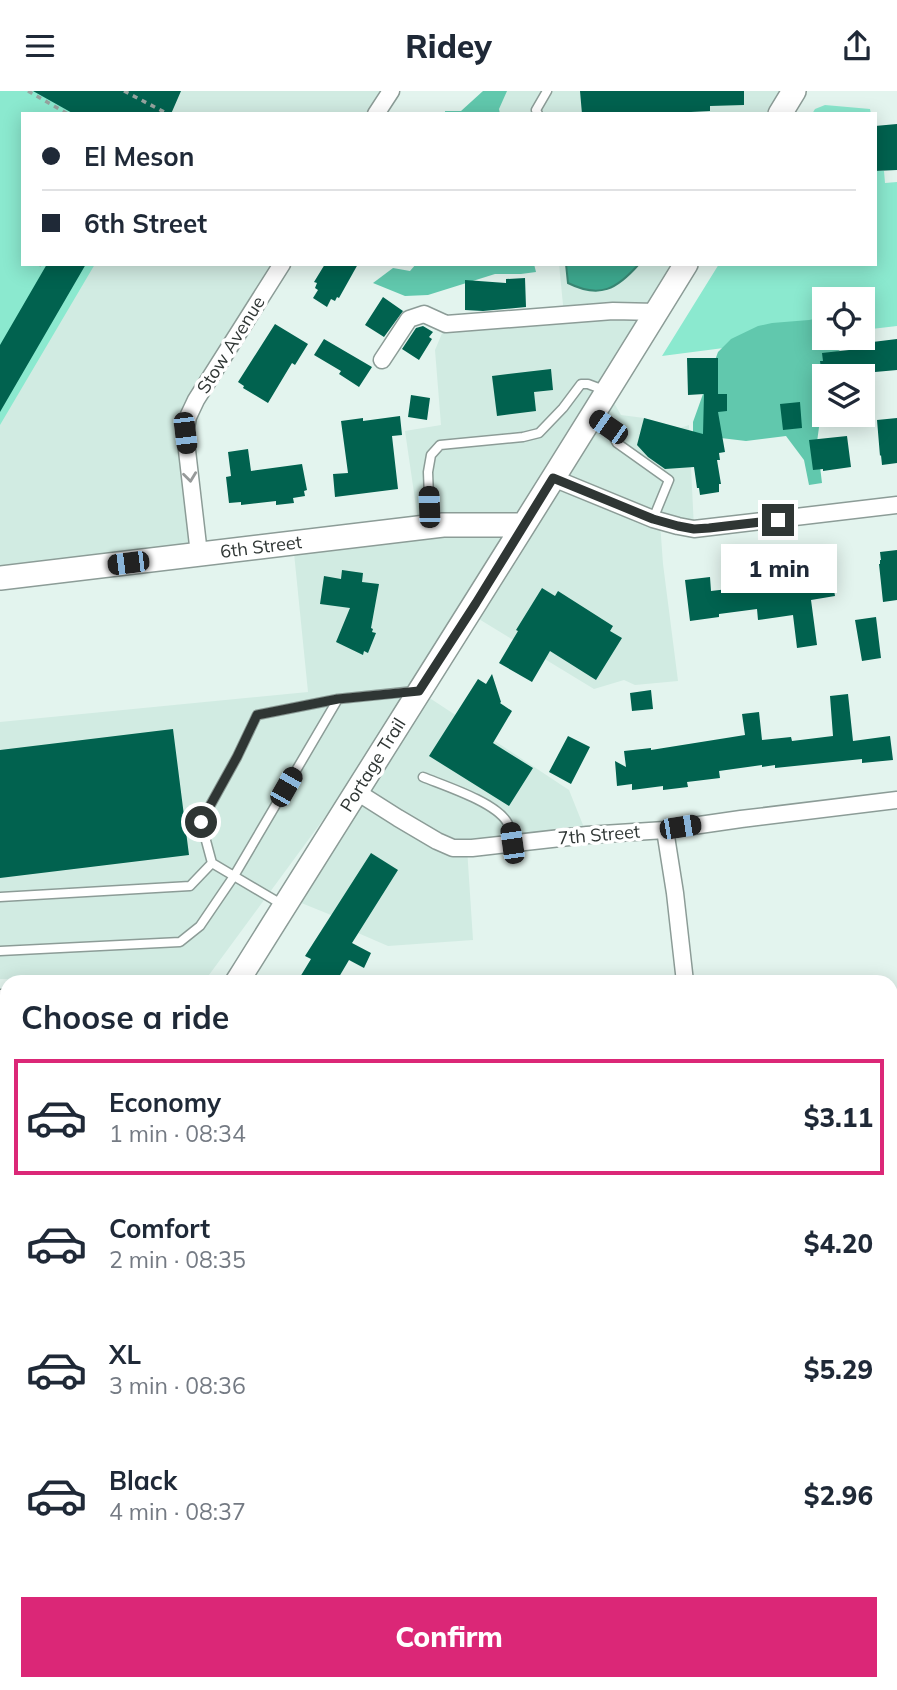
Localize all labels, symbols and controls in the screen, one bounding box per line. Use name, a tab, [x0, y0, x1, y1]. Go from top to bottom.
text: Ridey	[405, 26, 492, 66]
icon: menu	[21, 27, 59, 65]
icon: share	[838, 27, 876, 65]
text: El Meson	[84, 140, 194, 173]
text: 6th Street	[84, 207, 207, 240]
map controls	[812, 287, 875, 427]
button: locate	[812, 287, 875, 350]
street label: Stow Avenue	[192, 292, 270, 398]
button: layers	[812, 364, 875, 427]
car	[585, 406, 632, 448]
car	[173, 411, 198, 455]
one-way arrow	[183, 471, 198, 483]
car	[418, 486, 441, 528]
route end	[762, 504, 794, 536]
street label: 6th Street	[219, 530, 303, 563]
callout: 1 min	[720, 544, 836, 593]
car	[106, 550, 151, 576]
text: 1 min	[748, 554, 810, 583]
street label: Portage Trail	[335, 714, 411, 816]
car	[267, 764, 306, 810]
route start	[185, 806, 217, 838]
car	[658, 813, 703, 841]
street label: 7th Street	[557, 819, 641, 850]
car	[499, 821, 526, 865]
text: Choose a ride	[21, 997, 229, 1037]
icon: car	[25, 1086, 88, 1149]
text: Economy	[109, 1086, 221, 1119]
text: $3.11	[804, 1101, 873, 1134]
text: 1 min · 08:34	[109, 1119, 246, 1148]
icon: car	[25, 1212, 88, 1275]
text: Comfort	[109, 1212, 210, 1245]
text: $4.20	[804, 1227, 873, 1260]
text: 2 min · 08:35	[109, 1245, 246, 1274]
icon: car	[25, 1338, 88, 1401]
text: XL	[109, 1338, 141, 1371]
text: $5.29	[804, 1353, 873, 1386]
text: 3 min · 08:36	[109, 1371, 246, 1400]
icon: car	[25, 1464, 88, 1527]
text: Black	[109, 1464, 177, 1497]
text: $2.96	[804, 1479, 873, 1512]
text: 4 min · 08:37	[109, 1497, 246, 1526]
button: Confirm	[21, 1597, 877, 1677]

